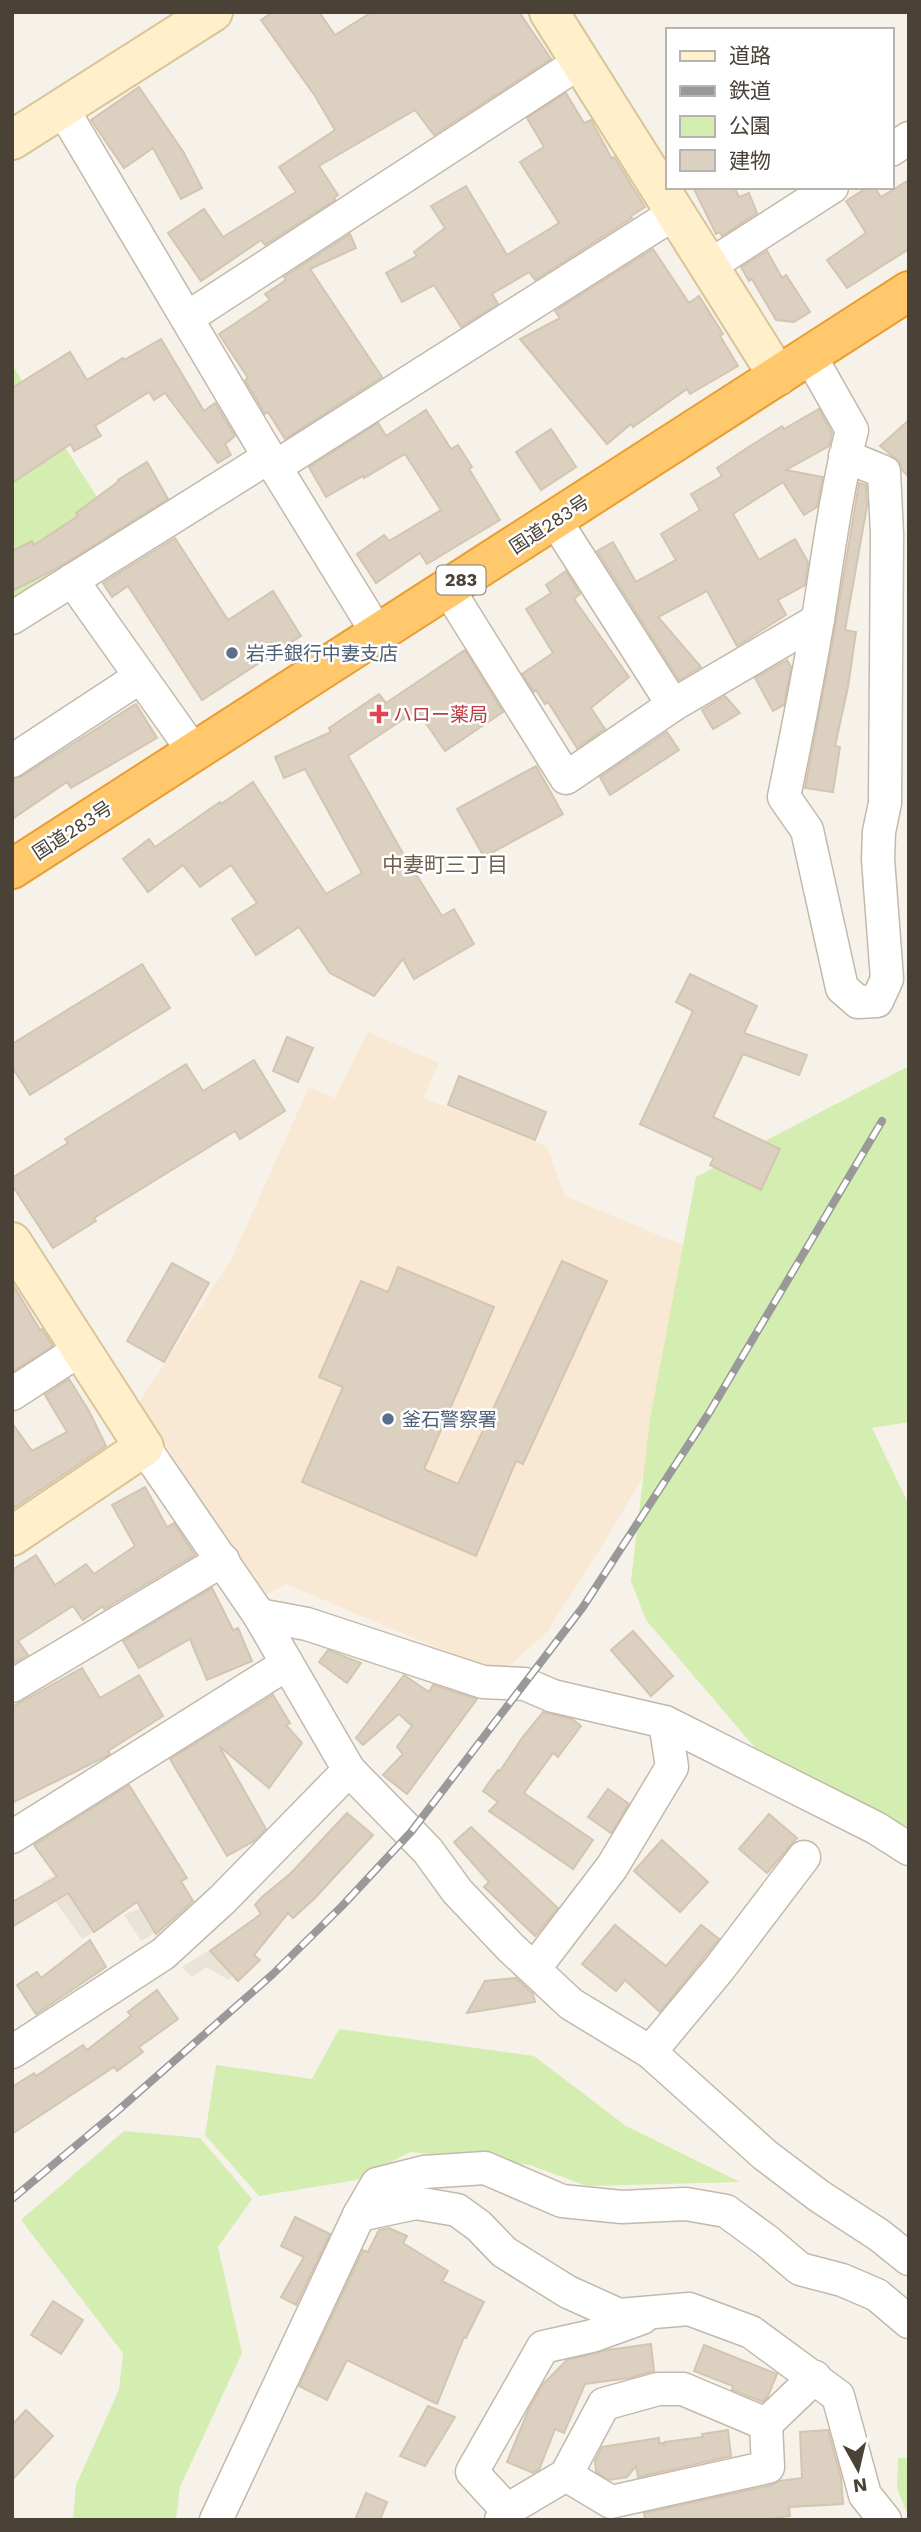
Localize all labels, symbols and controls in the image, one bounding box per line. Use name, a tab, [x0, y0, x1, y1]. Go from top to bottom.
legend	[666, 28, 893, 189]
text: 道路	[729, 43, 771, 68]
text: 鉄道	[729, 78, 771, 103]
text: 公園	[729, 113, 771, 138]
text: 建物	[729, 148, 771, 173]
street label: 国道283号	[505, 490, 593, 559]
road number: 283	[436, 566, 486, 594]
place label: 岩手銀行中妻支店	[246, 642, 398, 665]
marker: 岩手銀行中妻支店	[224, 645, 240, 661]
place label: ハロー薬局	[393, 703, 488, 726]
marker: ハロー薬局	[371, 706, 387, 722]
street label: 国道283号	[28, 796, 116, 865]
district label: 中妻町三丁目	[382, 852, 508, 877]
place label: 釜石警察署	[402, 1408, 497, 1431]
marker: 釜石警察署	[380, 1411, 396, 1427]
north arrow	[823, 2434, 893, 2504]
text: N	[852, 2473, 869, 2498]

